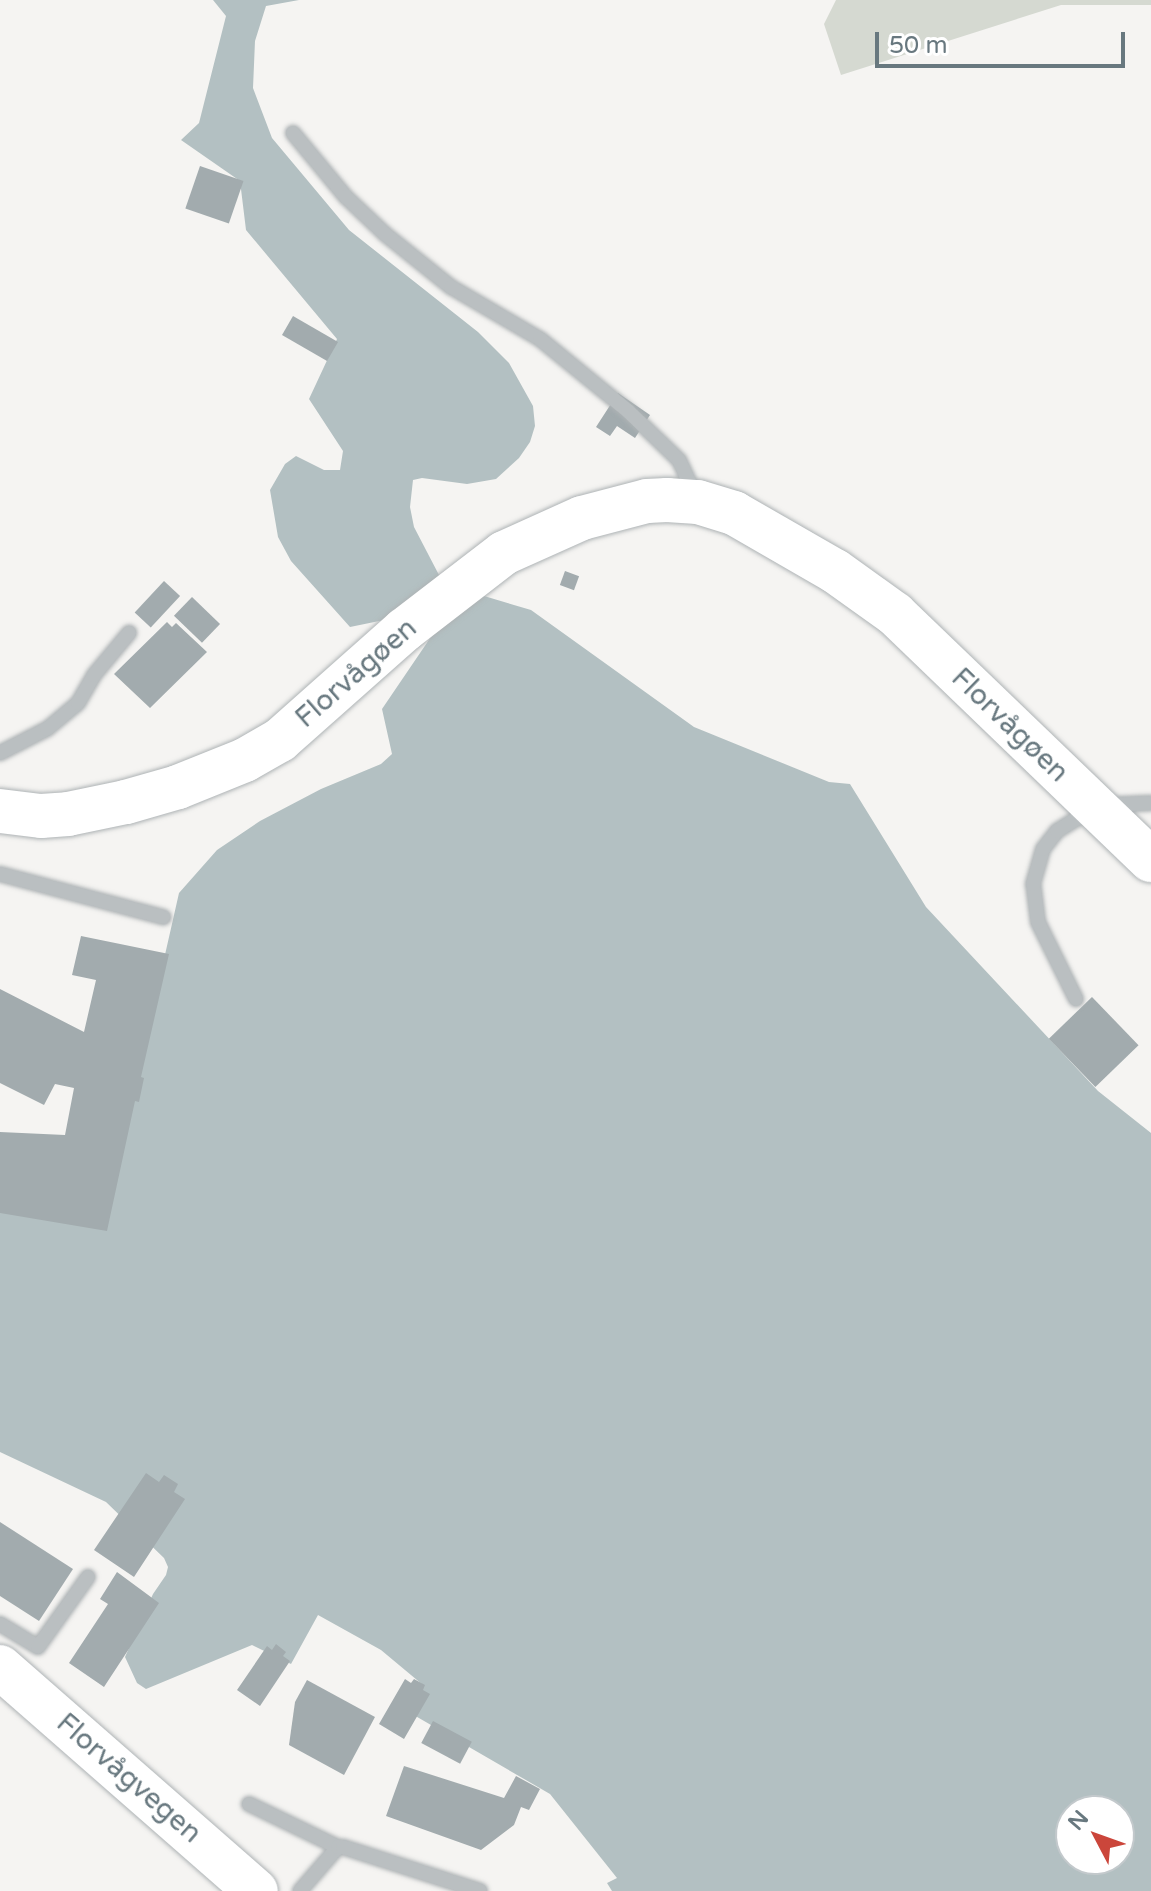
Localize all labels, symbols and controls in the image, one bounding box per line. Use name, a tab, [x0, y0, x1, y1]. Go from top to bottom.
scale bar	[879, 16, 1129, 66]
text: 50 m	[889, 31, 947, 60]
street label: Florvågøen	[289, 611, 423, 735]
street label: Florvågøen	[945, 661, 1075, 789]
street label: Florvågvegen	[50, 1706, 208, 1850]
north arrow	[1055, 1795, 1135, 1875]
text: N	[1063, 1805, 1094, 1836]

